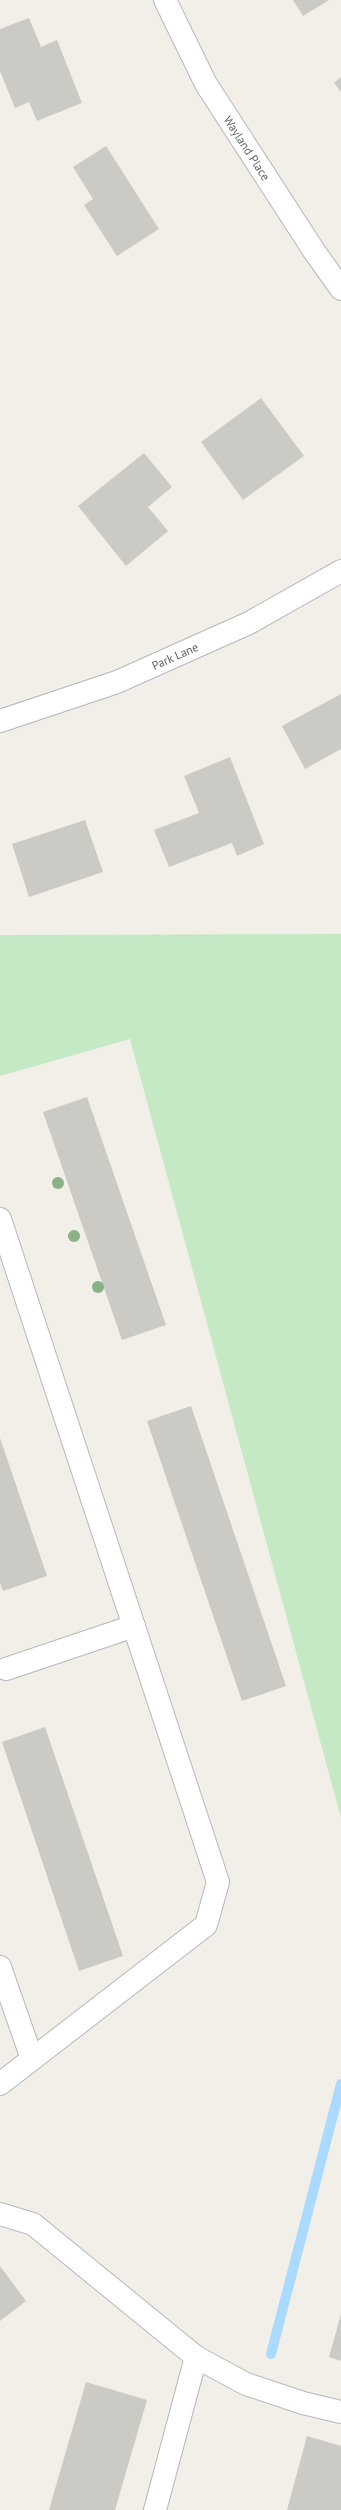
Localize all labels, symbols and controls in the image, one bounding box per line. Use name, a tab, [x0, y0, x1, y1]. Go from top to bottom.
street label: Wayland Place	[221, 113, 273, 183]
street label: Park Lane	[149, 639, 201, 673]

